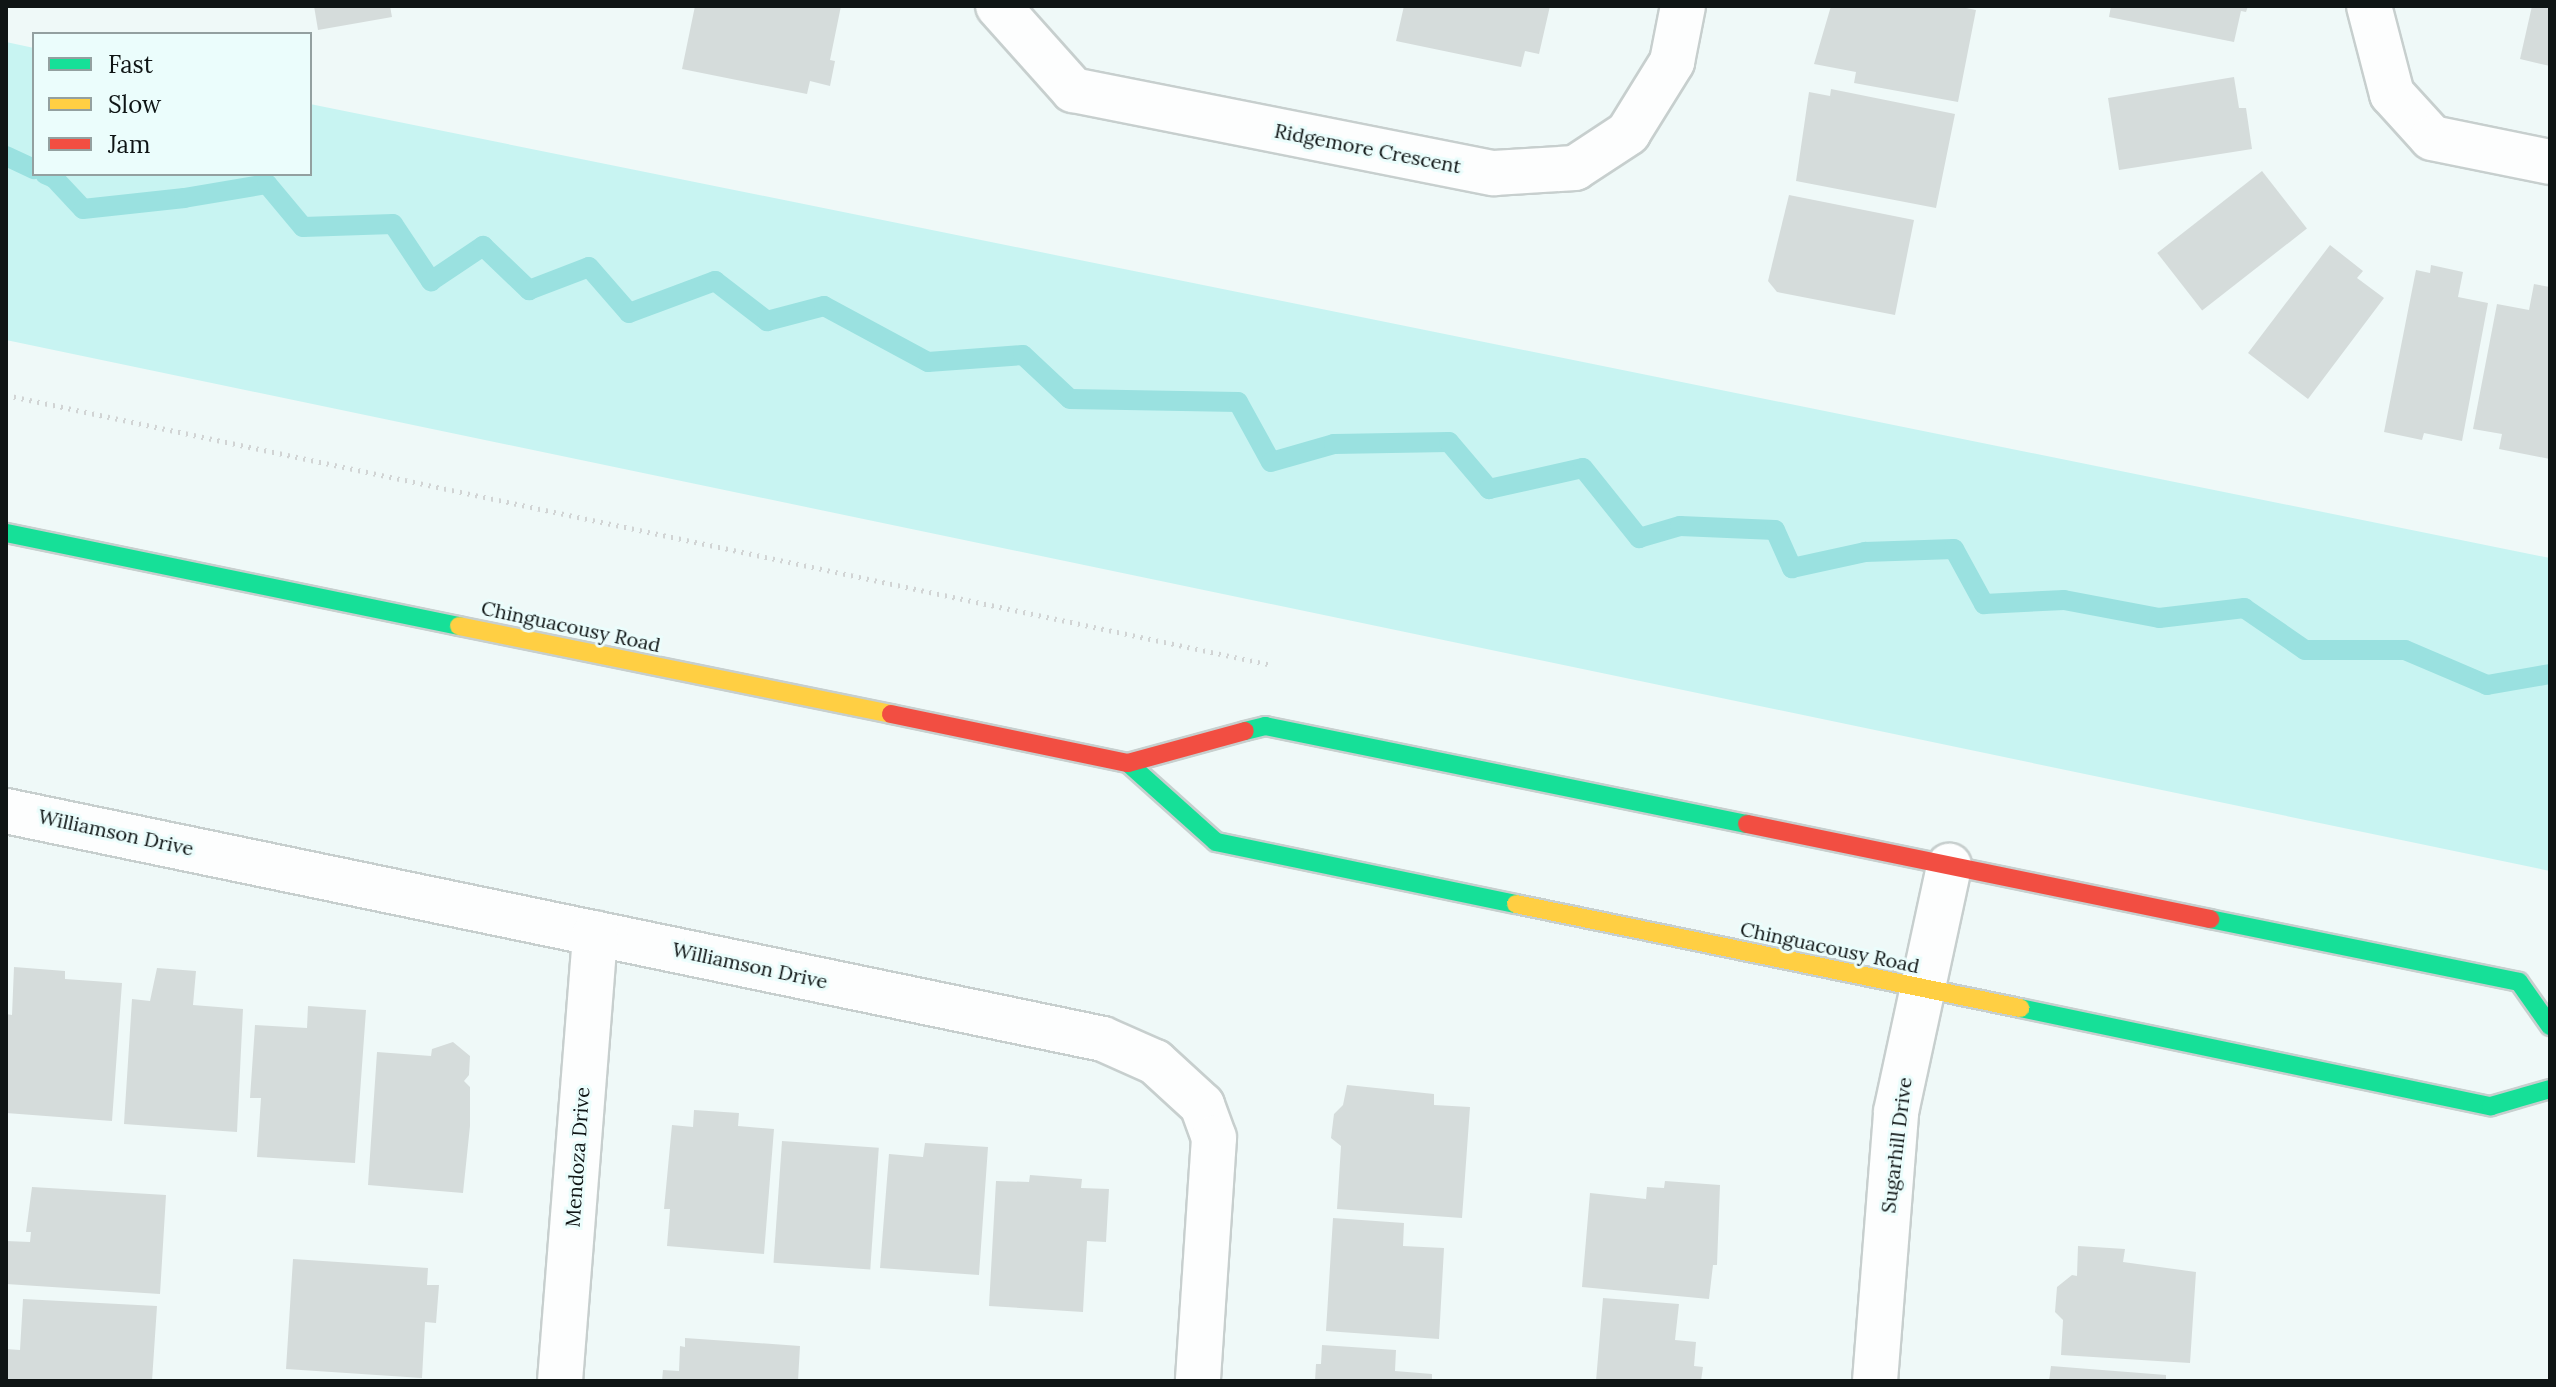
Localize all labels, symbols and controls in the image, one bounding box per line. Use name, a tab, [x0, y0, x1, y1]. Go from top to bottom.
legend	[32, 32, 312, 176]
text: Fast	[108, 49, 153, 80]
text: Slow	[108, 89, 161, 120]
street label: Ridgemore Crescent	[1273, 118, 1463, 178]
text: Jam	[108, 129, 150, 160]
street label: Chinguacousy Road	[479, 595, 663, 657]
street label: Williamson Drive	[36, 804, 196, 860]
street label: Chinguacousy Road	[1738, 916, 1922, 978]
street label: Williamson Drive	[670, 937, 830, 993]
street label: Sugarhill Drive	[1876, 1076, 1916, 1214]
street label: Mendoza Drive	[560, 1086, 594, 1228]

